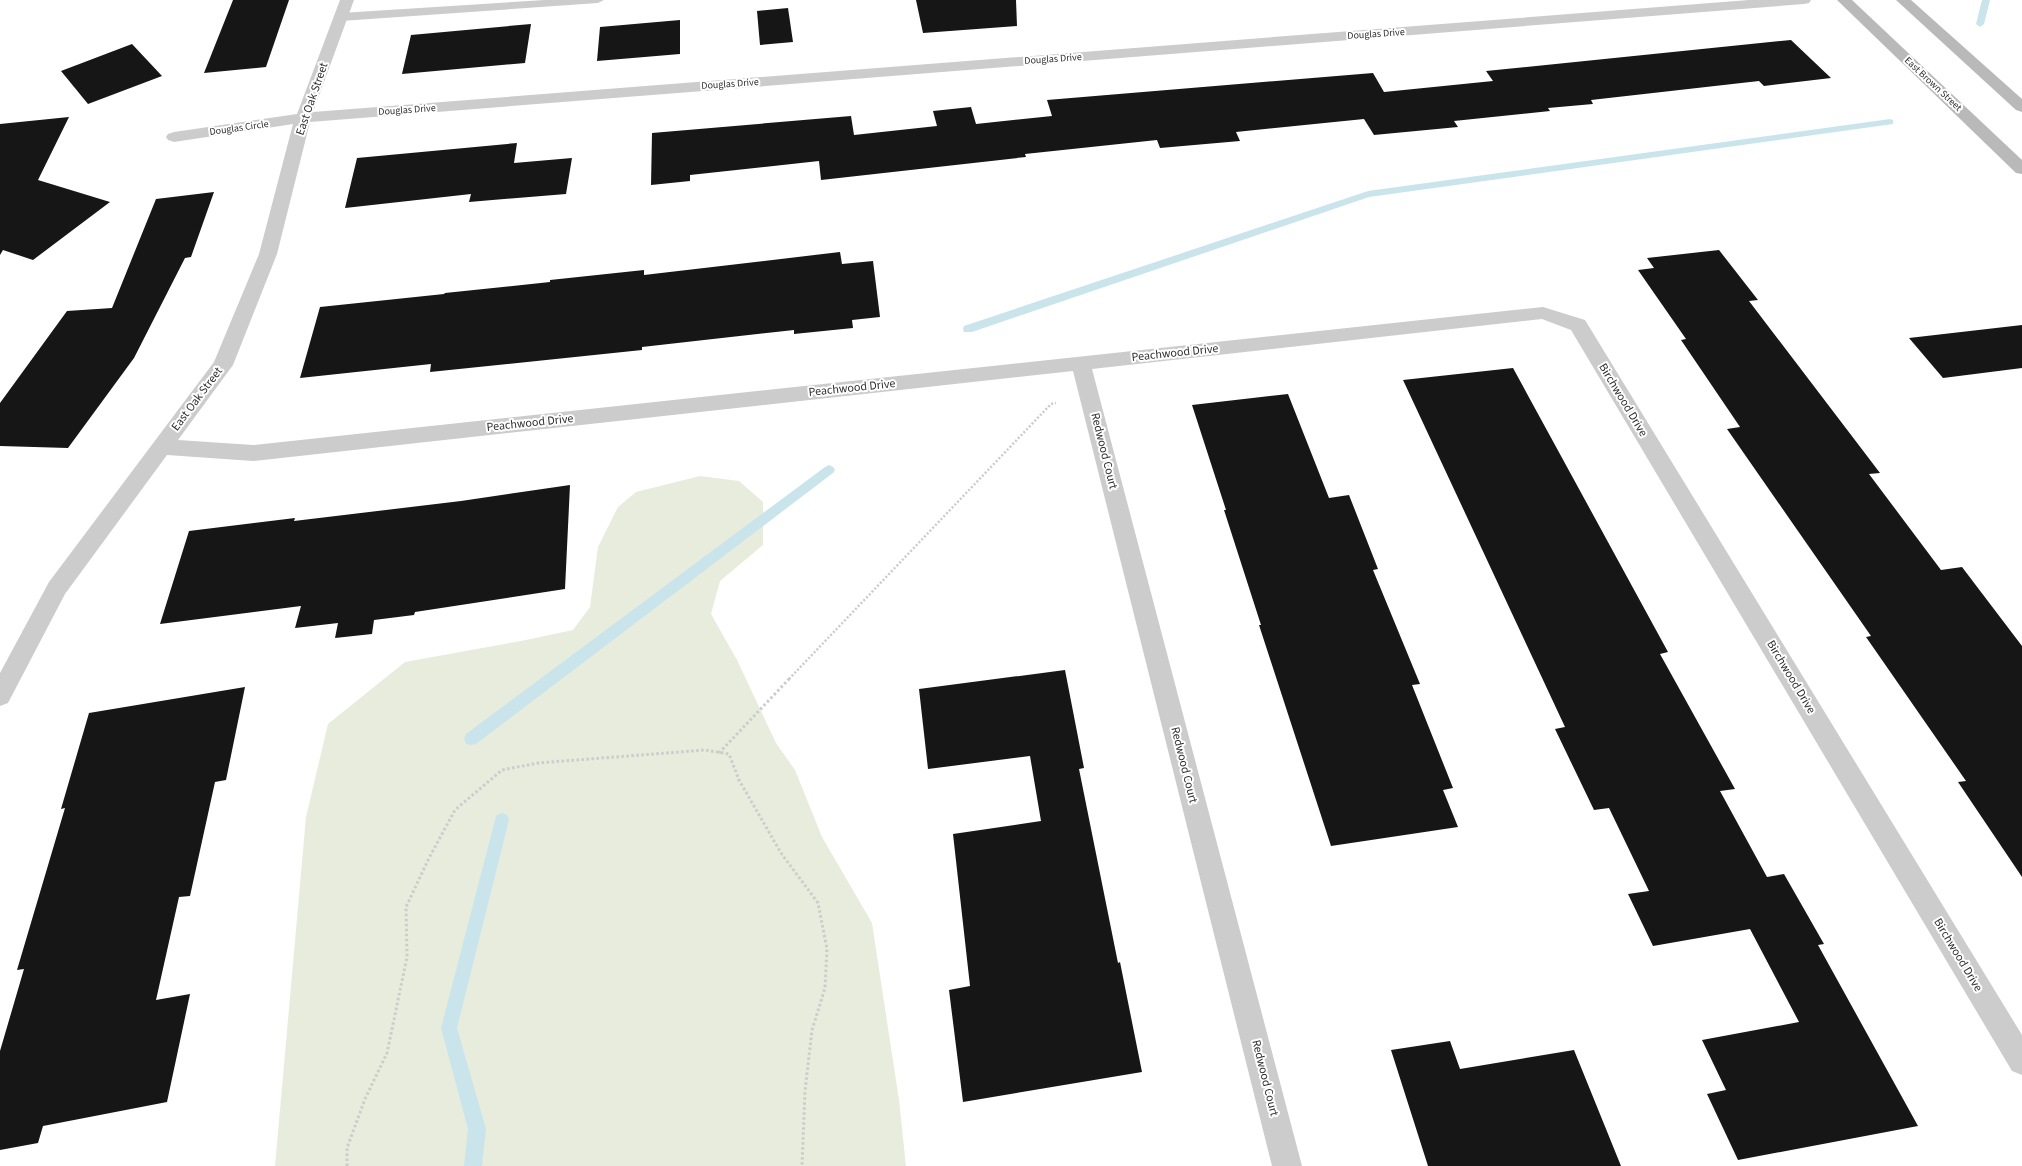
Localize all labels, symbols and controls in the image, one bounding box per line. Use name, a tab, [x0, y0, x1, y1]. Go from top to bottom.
street label: Douglas Drive	[1347, 25, 1405, 43]
street label: Douglas Drive	[1024, 50, 1082, 68]
street label: East Brown Street	[1901, 54, 1965, 115]
street label: East Oak Street	[292, 60, 332, 138]
street label: Douglas Drive	[701, 75, 759, 93]
street label: Douglas Drive	[378, 101, 436, 119]
street label: Douglas Circle	[209, 117, 269, 139]
street label: Peachwood Drive	[1131, 340, 1219, 366]
street label: Birchwood Drive	[1594, 360, 1652, 440]
street label: East Oak Street	[167, 364, 227, 434]
street label: Peachwood Drive	[808, 375, 896, 401]
street label: Peachwood Drive	[486, 410, 574, 436]
street label: Redwood Court	[1086, 411, 1122, 491]
street label: Birchwood Drive	[1762, 637, 1820, 717]
street label: Redwood Court	[1166, 725, 1202, 805]
street label: Birchwood Drive	[1929, 915, 1987, 995]
street label: Redwood Court	[1247, 1038, 1283, 1118]

